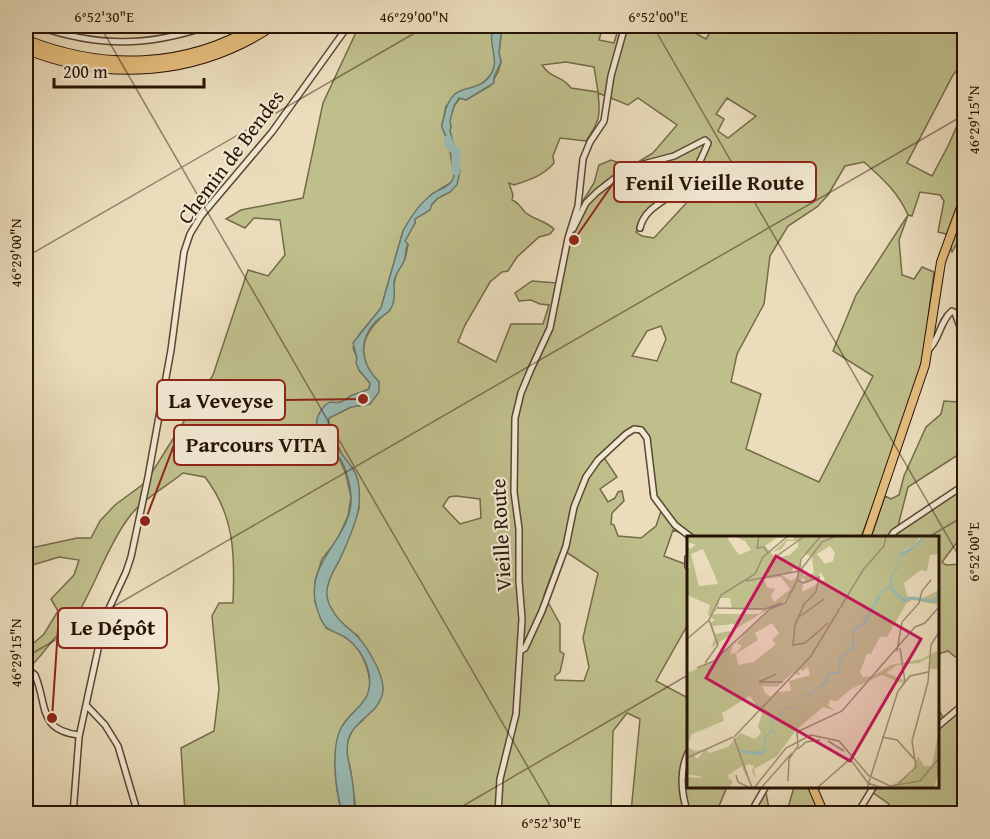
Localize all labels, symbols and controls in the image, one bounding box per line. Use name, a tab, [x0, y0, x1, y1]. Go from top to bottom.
text: 6°52'30"E	[74, 6, 134, 27]
text: 46°29'00"N	[380, 6, 449, 27]
text: 6°52'00"E	[628, 6, 688, 27]
scale bar	[54, 51, 204, 89]
text: 200 m	[63, 58, 108, 85]
street label: Chemin de Bendes	[170, 83, 291, 230]
text: 46°29'15"N	[963, 85, 984, 154]
callout: Fenil Vieille Route	[614, 162, 816, 202]
text: Fenil Vieille Route	[626, 166, 804, 198]
text: 46°29'00"N	[5, 218, 26, 287]
callout: La Veveyse	[157, 380, 285, 420]
text: La Veveyse	[169, 384, 274, 416]
callout: Parcours VITA	[174, 425, 338, 465]
text: Parcours VITA	[186, 428, 326, 460]
street label: Vieille Route	[482, 478, 519, 592]
text: 6°52'00"E	[963, 522, 984, 582]
inset map	[687, 536, 939, 788]
callout: Le Dépôt	[58, 608, 167, 648]
text: Le Dépôt	[71, 611, 156, 643]
text: 46°29'15"N	[5, 618, 26, 687]
text: 6°52'30"E	[521, 812, 581, 833]

